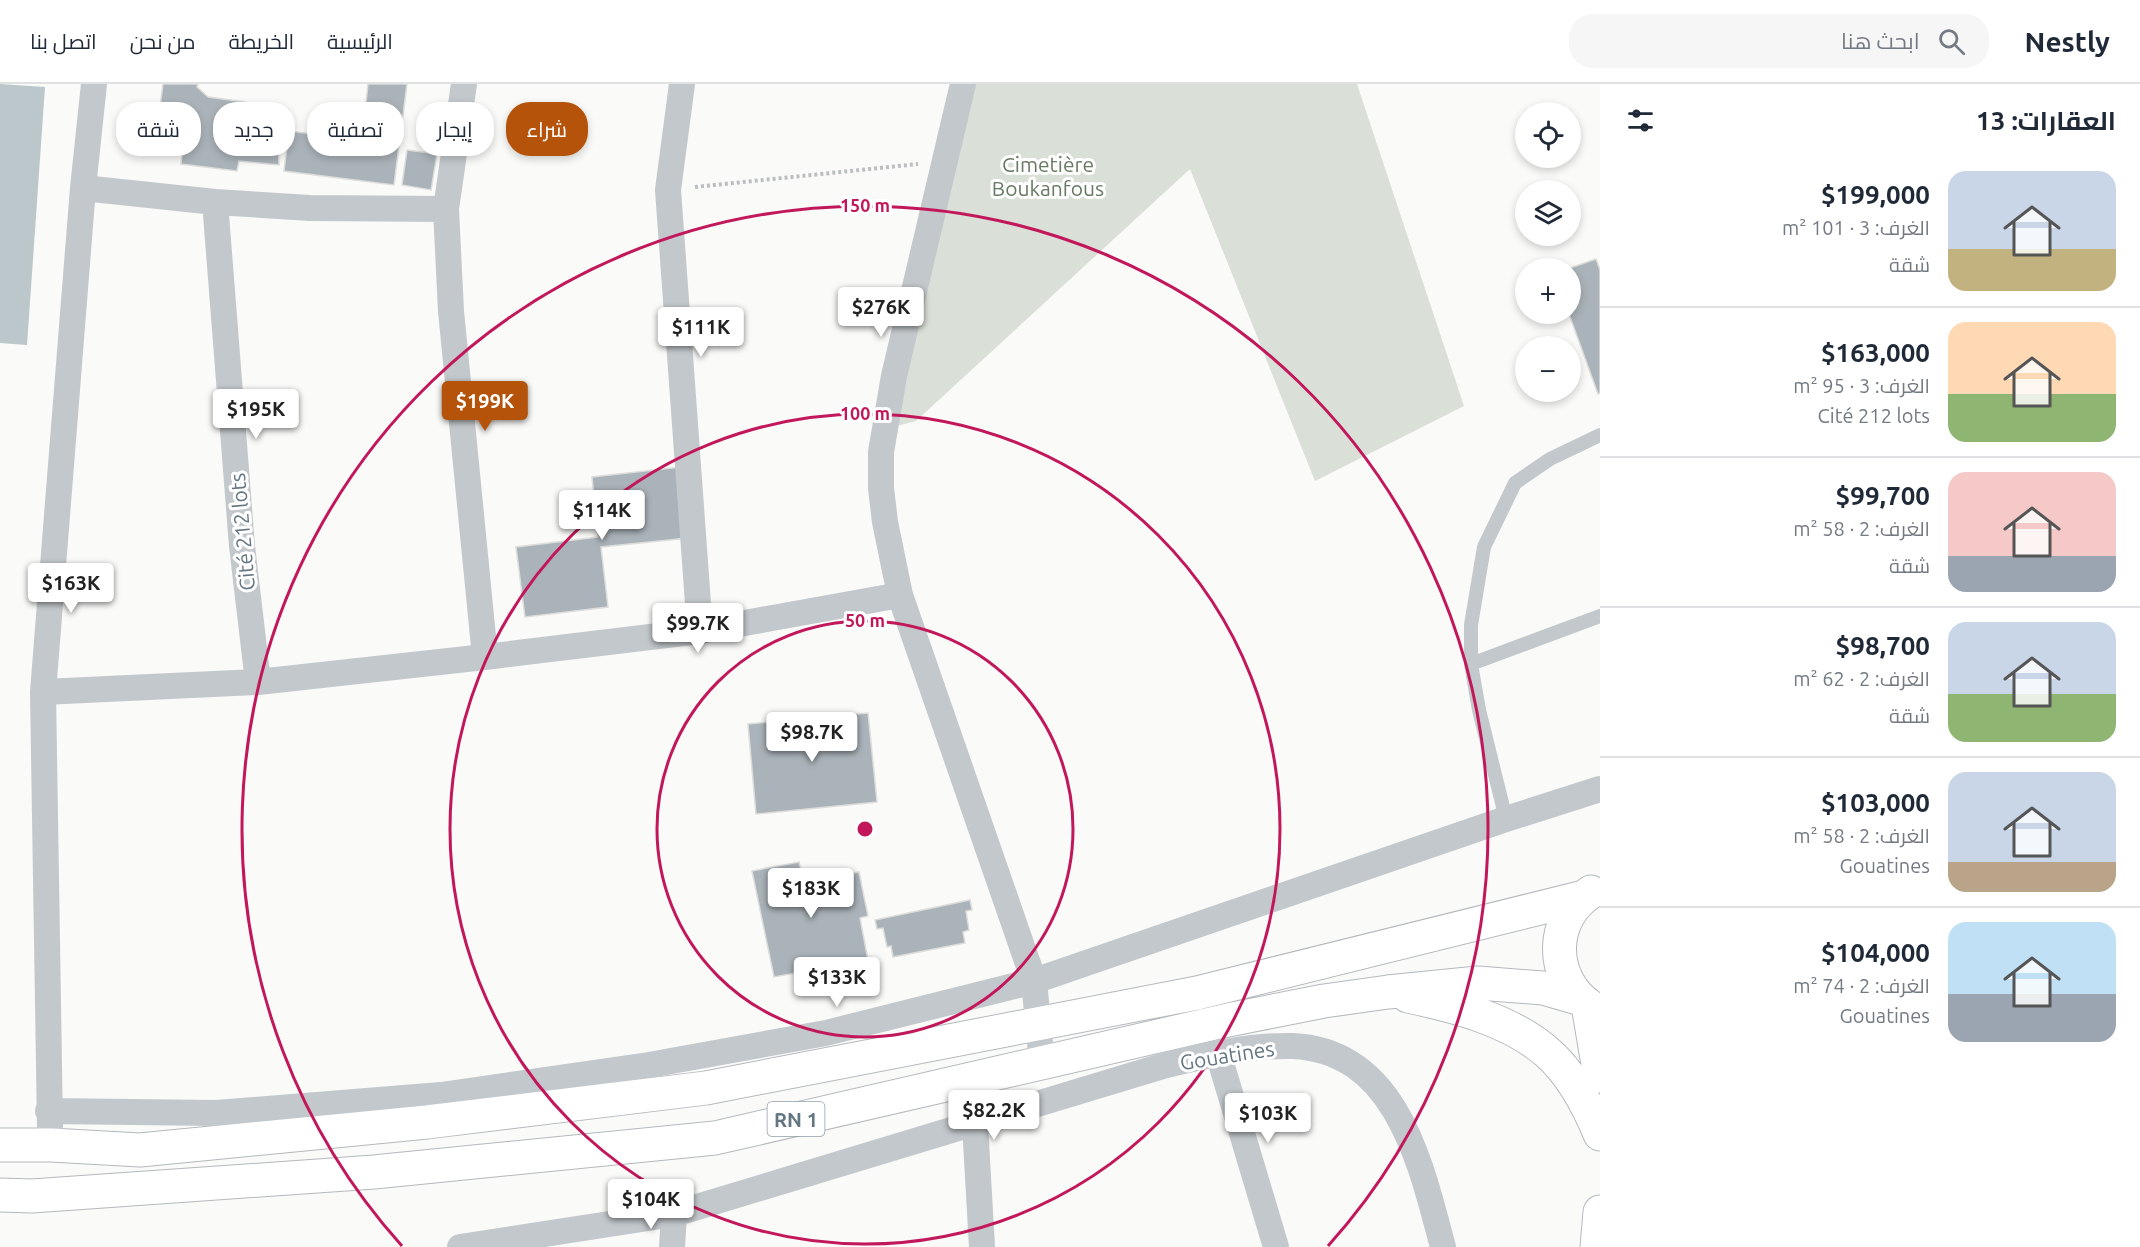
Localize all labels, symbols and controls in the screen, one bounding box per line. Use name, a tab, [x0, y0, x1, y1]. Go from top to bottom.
search box	[1569, 14, 1989, 68]
icon: search	[1935, 25, 1968, 58]
text: Nestly	[2025, 26, 2110, 57]
text: ابحث هنا	[1841, 28, 1920, 53]
text: اتصل بنا	[30, 29, 97, 53]
text: من نحن	[130, 29, 196, 53]
text: الخريطة	[229, 29, 294, 53]
text: الرئيسية	[327, 29, 393, 53]
chip: شقة	[116, 102, 201, 156]
chip: جديد	[213, 102, 295, 156]
chip: تصفية	[307, 102, 404, 156]
chip: إيجار	[416, 102, 494, 156]
chip: شراء	[506, 102, 588, 156]
map controls	[1515, 102, 1581, 402]
button: locate	[1515, 102, 1581, 168]
icon: filters	[1624, 104, 1657, 137]
text: العقارات: 13	[1976, 106, 2116, 135]
park label: Cimetière Boukanfous	[992, 152, 1104, 200]
button: layers	[1515, 180, 1581, 246]
text: $199,000	[1821, 180, 1930, 209]
text: 150 m	[840, 195, 890, 215]
icon: home	[1996, 195, 2068, 267]
text: الغرف: 3 · 101 m²	[1782, 216, 1930, 239]
text: شقة	[1889, 253, 1930, 276]
button: +	[1515, 258, 1581, 324]
pin: $276K	[839, 287, 923, 338]
text: $276K	[852, 295, 910, 318]
pin: $111K	[659, 307, 743, 358]
text: $111K	[672, 315, 730, 338]
button: −	[1515, 336, 1581, 402]
text: $163,000	[1821, 338, 1930, 367]
icon: home	[1996, 346, 2068, 418]
text: الغرف: 3 · 95 m²	[1793, 374, 1930, 397]
pin: $199K	[443, 381, 527, 432]
pin: $195K	[214, 389, 298, 440]
text: $199K	[456, 389, 514, 412]
text: $195K	[227, 397, 285, 420]
text: 100 m	[840, 403, 890, 423]
text: Cité 212 lots	[1818, 404, 1930, 427]
street label: Cité 212 lots	[225, 472, 259, 592]
text: $99,700	[1836, 481, 1930, 510]
pin: $114K	[560, 490, 644, 541]
icon: home	[1996, 496, 2068, 568]
text: $114K	[573, 498, 631, 521]
text: الغرف: 2 · 58 m²	[1793, 517, 1930, 540]
text: شقة	[1889, 554, 1930, 577]
pin: $163K	[29, 563, 113, 614]
text: $163K	[42, 571, 100, 594]
pin: $99.7K	[649, 603, 747, 654]
text: 50 m	[845, 610, 885, 630]
text: $99.7K	[666, 611, 730, 634]
text: $98,700	[1836, 631, 1930, 660]
icon: home	[1996, 646, 2068, 718]
text: الغرف: 2 · 62 m²	[1793, 667, 1930, 690]
text: شقة	[1889, 704, 1930, 727]
pin: $98.7K	[763, 712, 861, 763]
text: $98.7K	[780, 720, 844, 743]
text: $103,000	[1821, 788, 1930, 817]
icon: home	[1996, 796, 2068, 868]
centre of rings	[855, 819, 875, 839]
text: الغرف: 2 · 58 m²	[1793, 824, 1930, 847]
text: Gouatines	[1839, 854, 1930, 877]
pin: $183K	[769, 868, 853, 919]
text: $183K	[782, 876, 840, 899]
text: $104,000	[1821, 938, 1930, 967]
icon: home	[1996, 946, 2068, 1018]
pin: $133K	[795, 957, 879, 1008]
text: $133K	[808, 965, 866, 988]
text: الغرف: 2 · 74 m²	[1793, 974, 1930, 997]
text: Gouatines	[1839, 1004, 1930, 1027]
street label: Gouatines	[1178, 1036, 1276, 1074]
pin: $82.2K	[945, 1090, 1043, 1141]
pin: $103K	[1226, 1093, 1310, 1144]
text: $82.2K	[962, 1098, 1026, 1121]
text: $103K	[1239, 1101, 1297, 1124]
road number: RN 1	[768, 1102, 824, 1136]
pin: $104K	[609, 1179, 693, 1230]
text: $104K	[622, 1187, 680, 1210]

